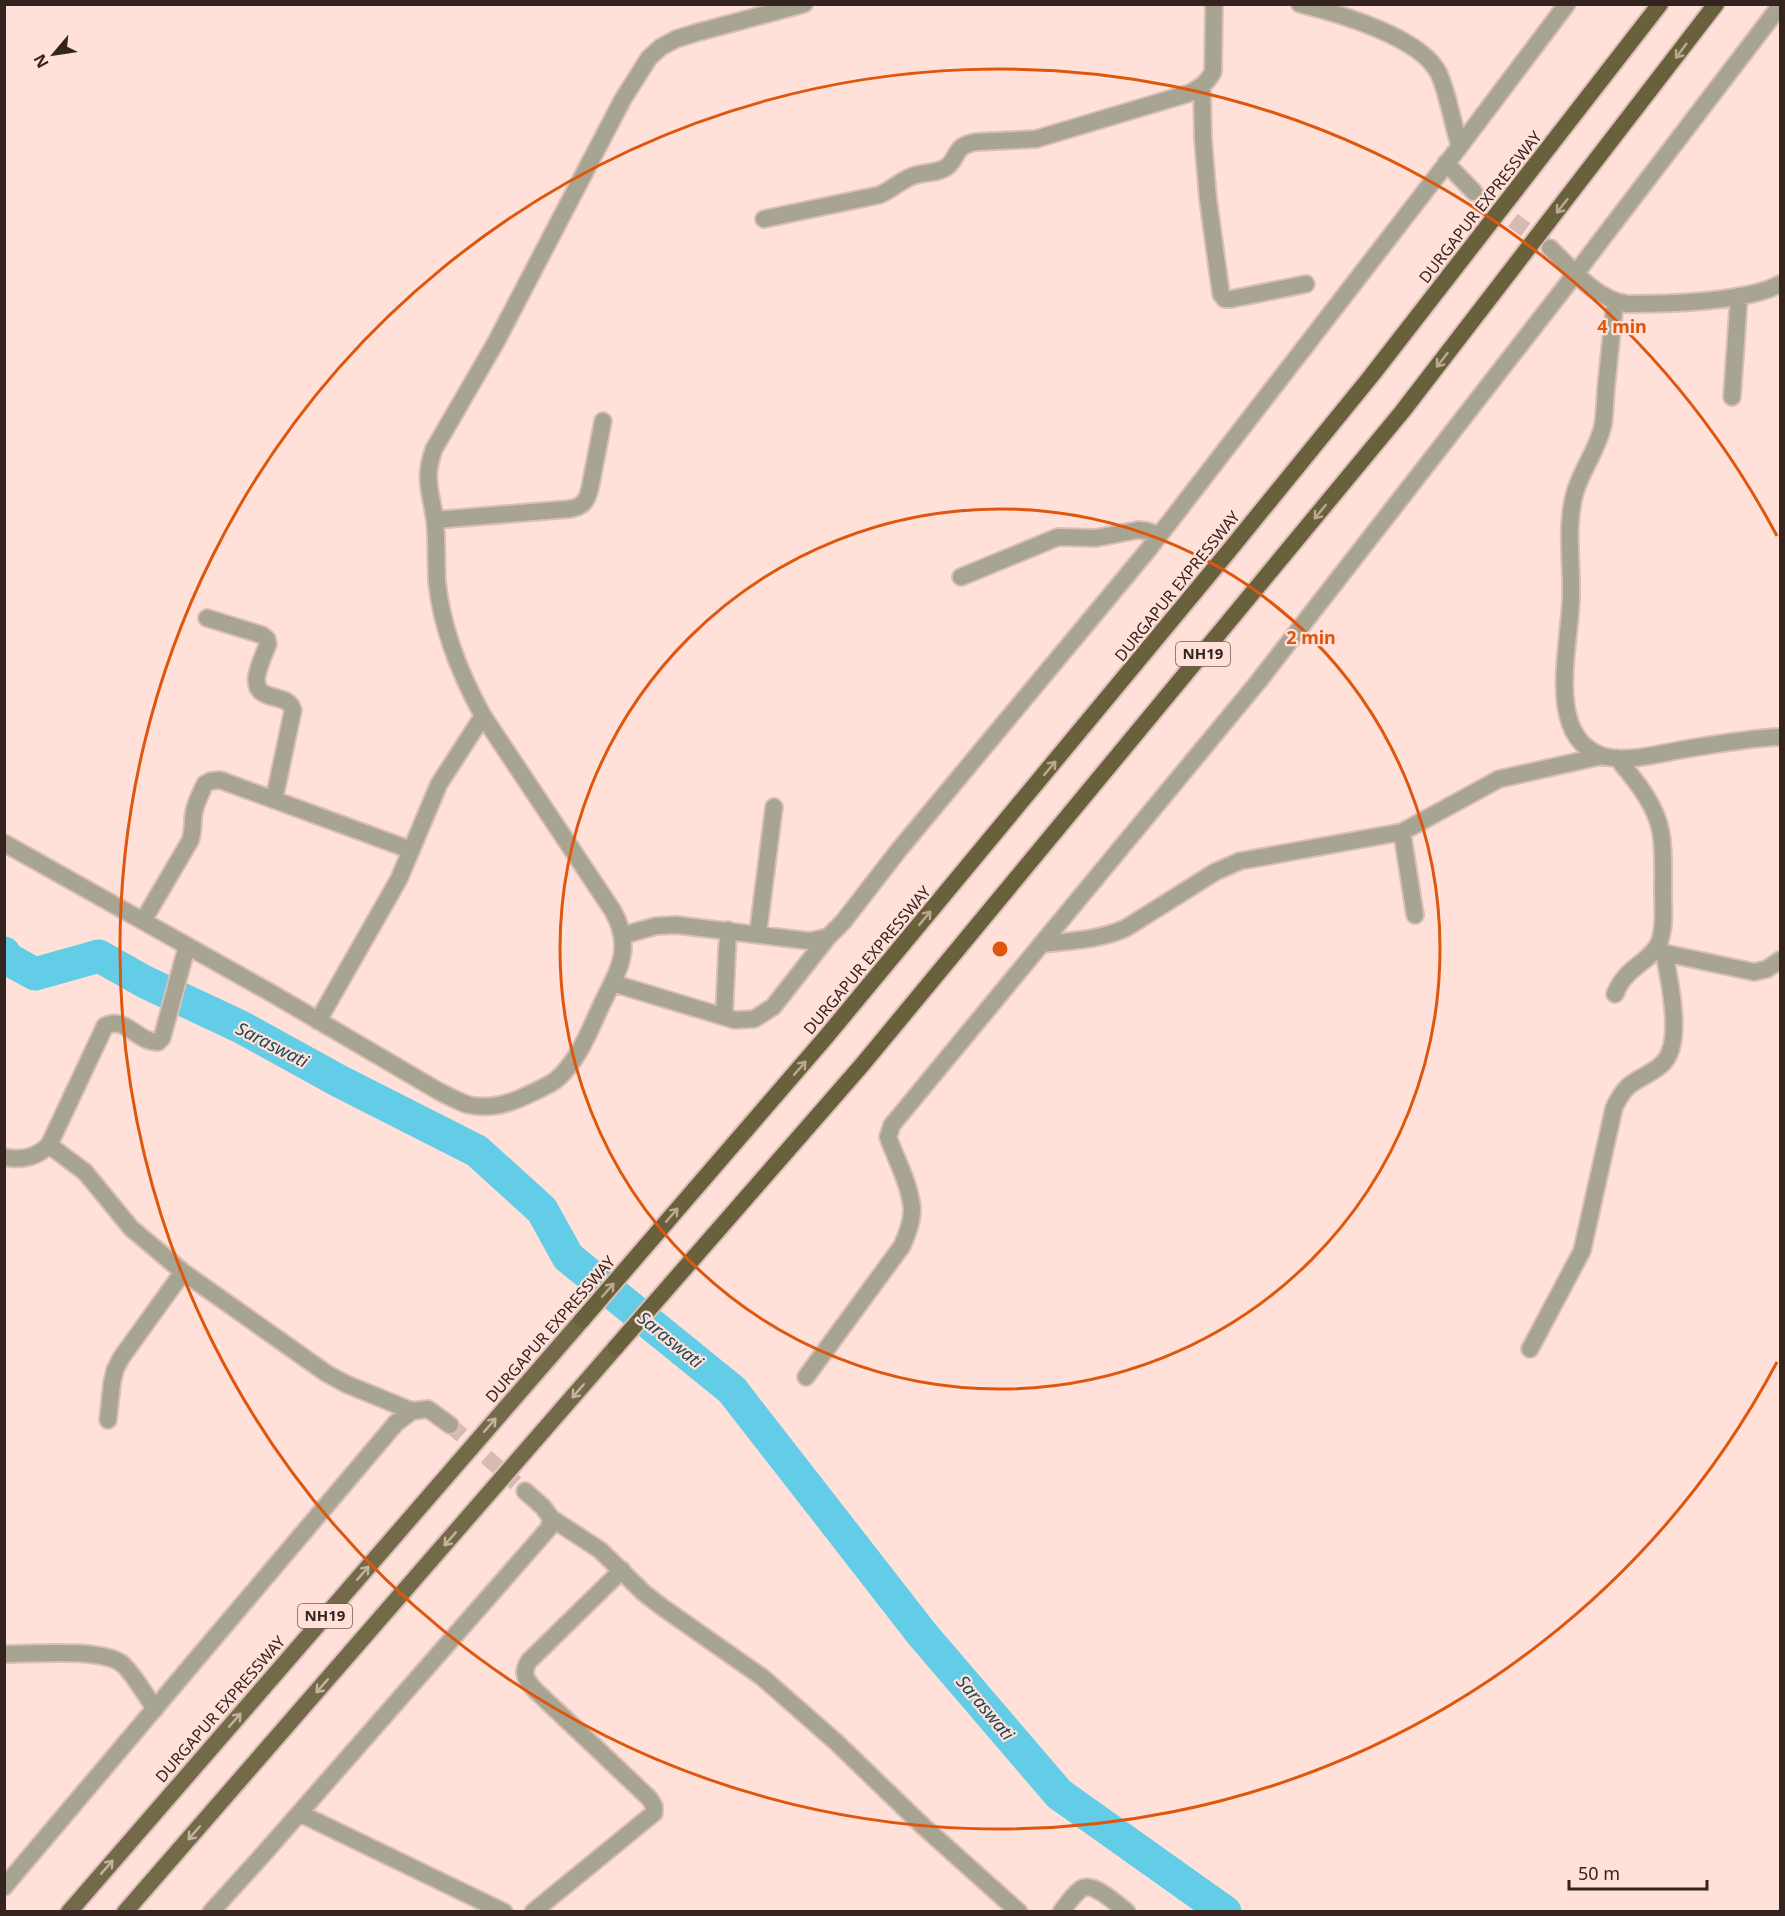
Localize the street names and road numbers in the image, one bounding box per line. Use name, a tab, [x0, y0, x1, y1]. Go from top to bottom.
street label: DURGAPUR EXPRESSWAY	[1414, 126, 1547, 288]
street label: DURGAPUR EXPRESSWAY	[1109, 505, 1245, 666]
road number: NH19	[1176, 642, 1230, 666]
street label: DURGAPUR EXPRESSWAY	[798, 880, 936, 1039]
street label: DURGAPUR EXPRESSWAY	[480, 1250, 620, 1407]
road number: NH19	[298, 1604, 352, 1628]
street label: DURGAPUR EXPRESSWAY	[150, 1630, 290, 1787]

